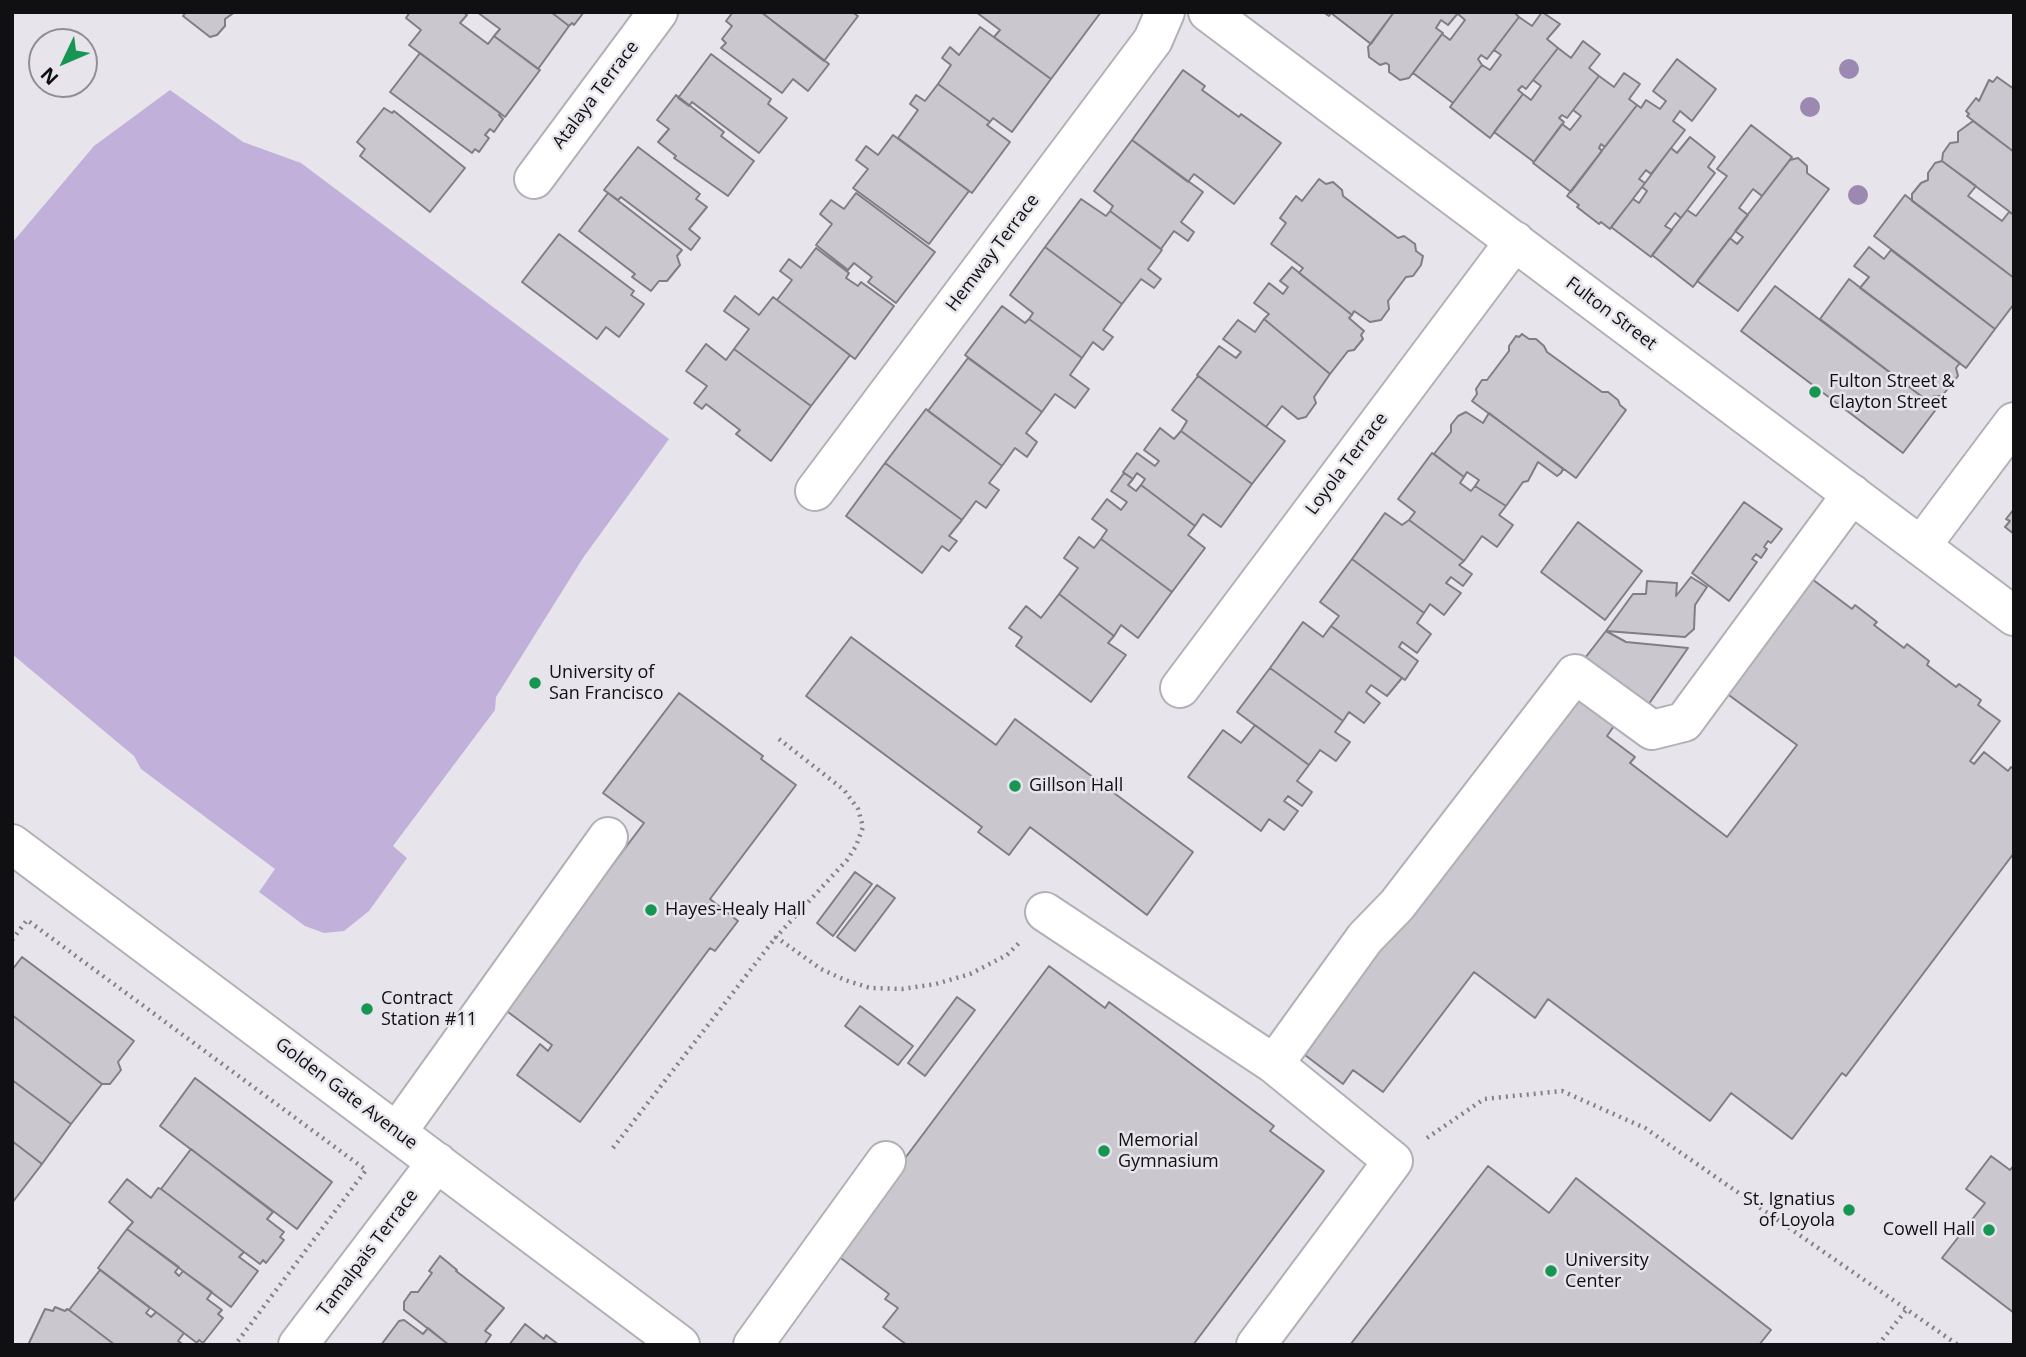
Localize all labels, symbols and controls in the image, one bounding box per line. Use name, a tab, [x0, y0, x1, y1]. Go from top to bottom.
north arrow	[28, 28, 98, 98]
street label: Atalaya Terrace	[548, 37, 644, 153]
text: N	[35, 62, 64, 91]
street label: Hemway Terrace	[942, 190, 1044, 316]
street label: Fulton Street	[1561, 273, 1661, 355]
place label: Fulton Street & Clayton Street	[1829, 371, 1955, 414]
marker: Fulton Street & Clayton Street	[1807, 384, 1823, 400]
street label: Loyola Terrace	[1301, 408, 1393, 520]
place label: University of San Francisco	[549, 662, 663, 704]
marker: University of San Francisco	[527, 675, 543, 691]
place label: Gillson Hall	[1029, 775, 1123, 797]
marker: Gillson Hall	[1007, 778, 1023, 794]
place label: Hayes-Healy Hall	[665, 899, 806, 921]
marker: Hayes-Healy Hall	[643, 902, 659, 918]
place label: Contract Station #11	[381, 988, 477, 1030]
marker: Contract Station #11	[359, 1001, 375, 1017]
street label: Golden Gate Avenue	[271, 1034, 421, 1154]
place label: Memorial Gymnasium	[1118, 1130, 1219, 1172]
marker: Memorial Gymnasium	[1096, 1143, 1112, 1159]
street label: Tamalpais Terrace	[313, 1185, 423, 1321]
place label: St. Ignatius of Loyola	[1743, 1189, 1835, 1232]
marker: St. Ignatius of Loyola	[1841, 1202, 1857, 1218]
place label: Cowell Hall	[1883, 1219, 1975, 1241]
marker: Cowell Hall	[1981, 1222, 1997, 1238]
place label: University Center	[1565, 1250, 1649, 1292]
marker: University Center	[1543, 1263, 1559, 1279]

